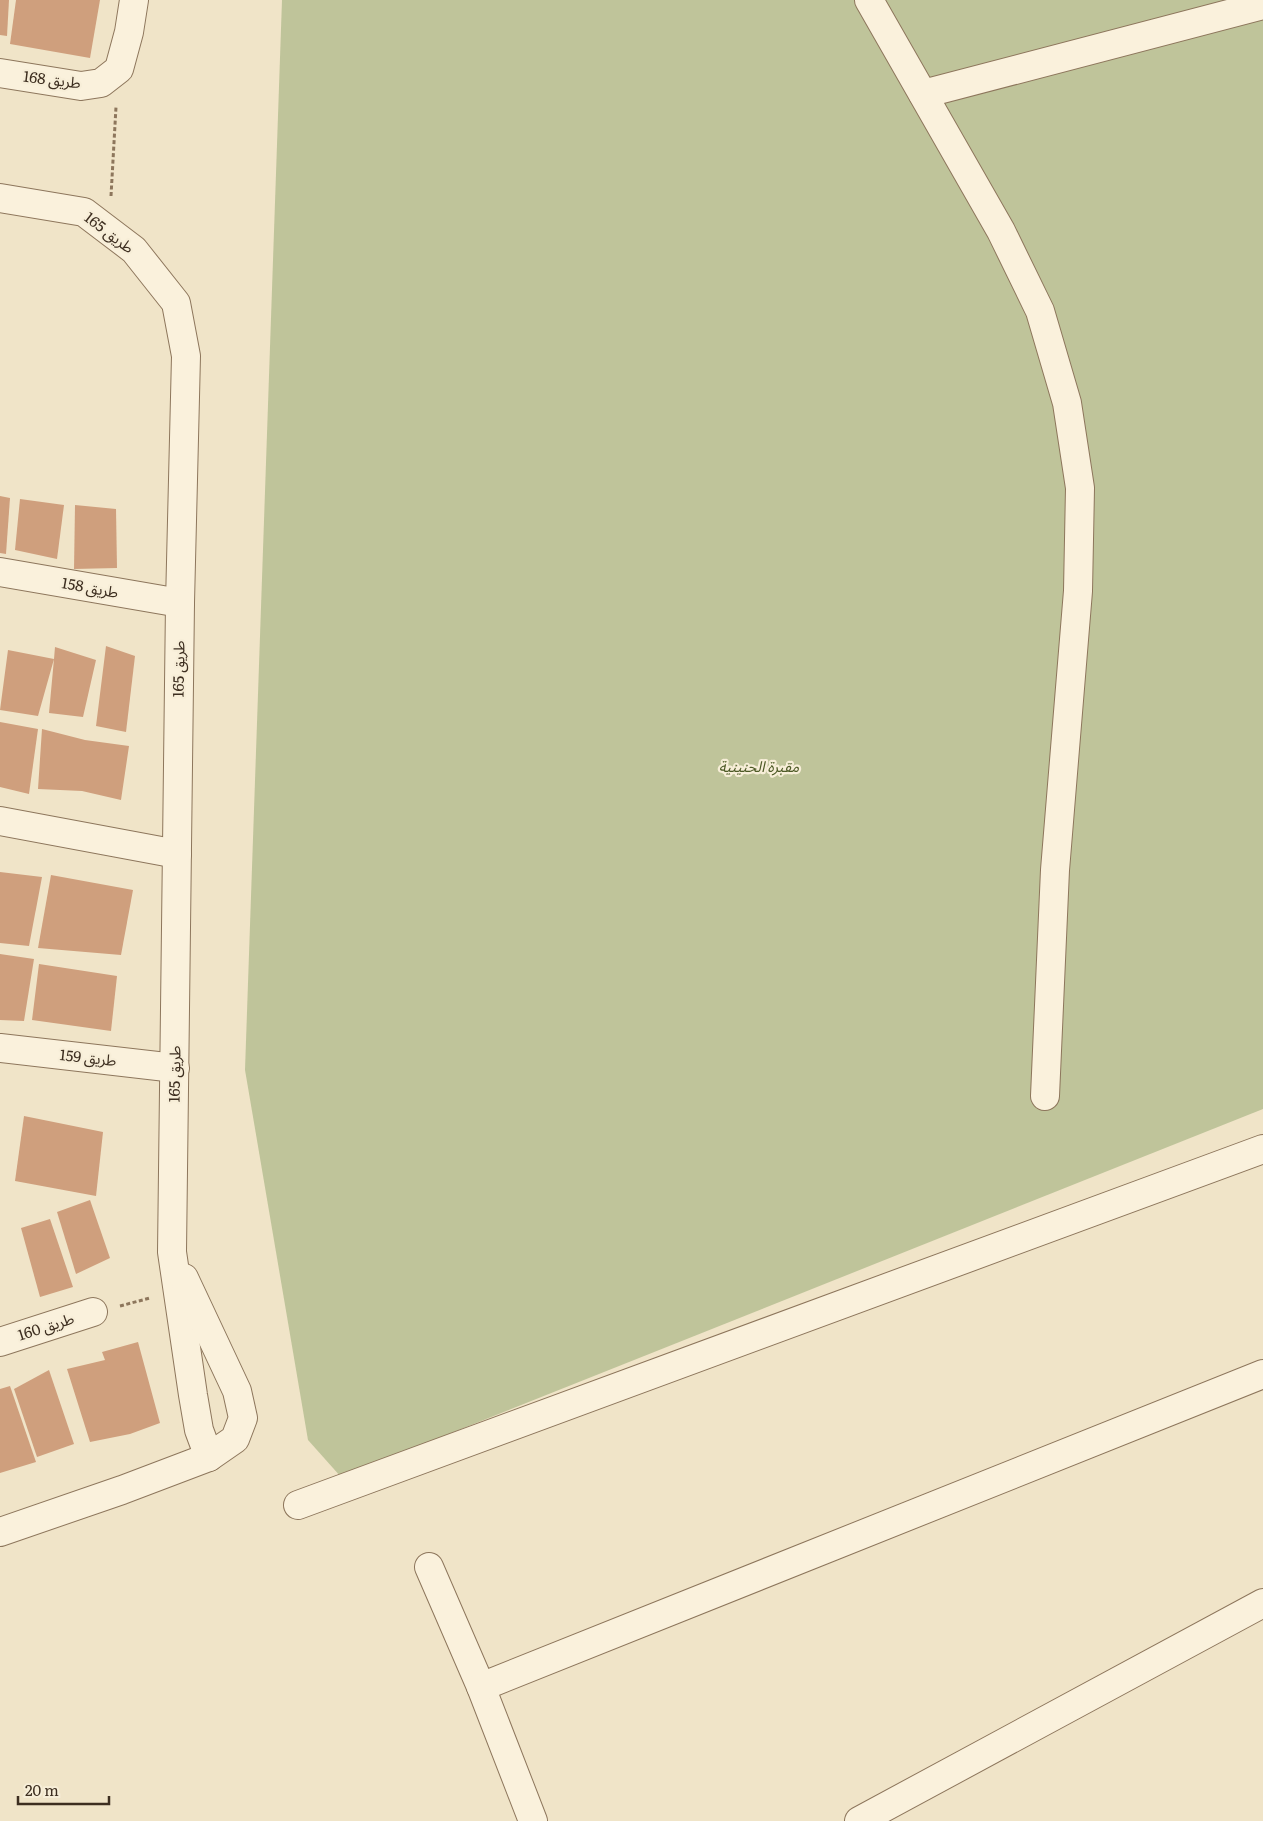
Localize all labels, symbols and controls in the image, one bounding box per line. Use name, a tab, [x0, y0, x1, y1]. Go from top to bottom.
street label: طريق 168	[22, 64, 82, 93]
street label: طريق 165	[80, 205, 140, 258]
street label: طريق 158	[60, 570, 120, 603]
street label: طريق 165	[166, 640, 189, 698]
park label: مقبرة الحنينية	[719, 754, 799, 777]
street label: طريق 159	[59, 1042, 118, 1071]
street label: طريق 165	[162, 1045, 185, 1103]
street label: طريق 160	[14, 1306, 77, 1345]
scale bar	[18, 1774, 109, 1806]
text: 20 m	[25, 1778, 59, 1801]

